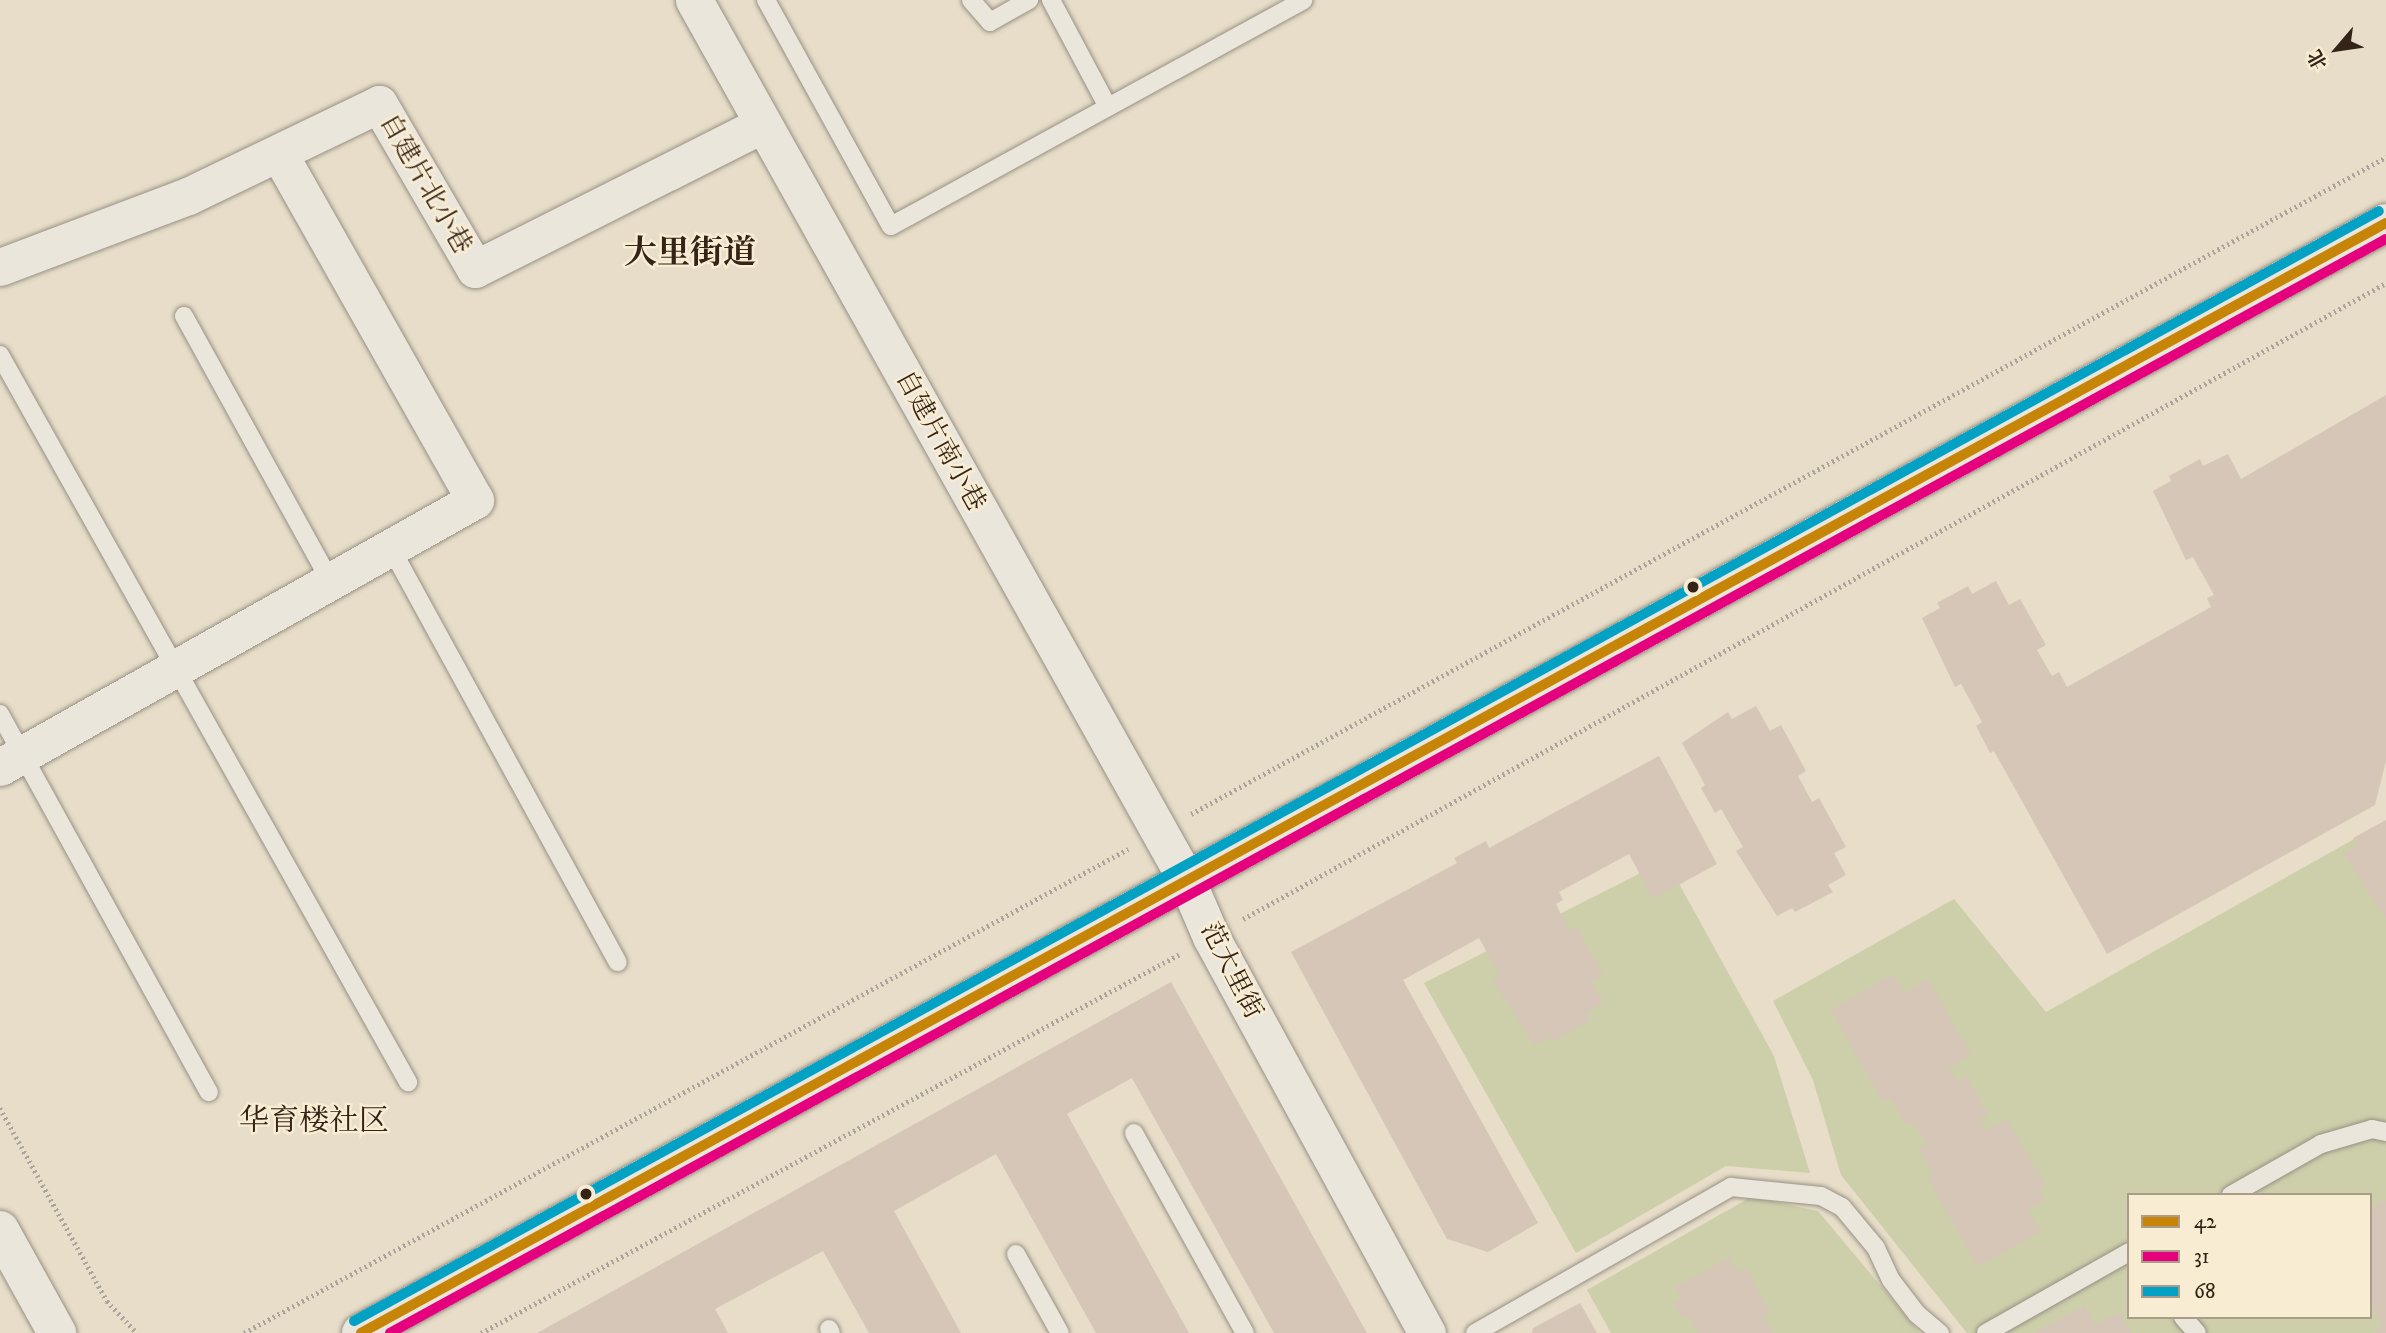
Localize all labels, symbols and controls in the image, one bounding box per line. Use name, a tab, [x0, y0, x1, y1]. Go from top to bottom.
north arrow	[2302, 14, 2372, 84]
text: 北	[2304, 46, 2333, 73]
street label: 自建片北小巷	[372, 109, 478, 259]
district label: 大里街道	[624, 234, 756, 274]
street label: 自建片南小巷	[889, 365, 991, 517]
unlabelled marker	[1686, 580, 1700, 594]
street label: 范大里街	[1193, 918, 1269, 1024]
district label: 华育楼社区	[239, 1104, 389, 1140]
unlabelled marker	[579, 1187, 593, 1201]
legend	[2127, 1193, 2372, 1319]
text: 42	[2194, 1209, 2216, 1235]
text: 31	[2194, 1244, 2210, 1270]
text: 68	[2194, 1279, 2215, 1305]

